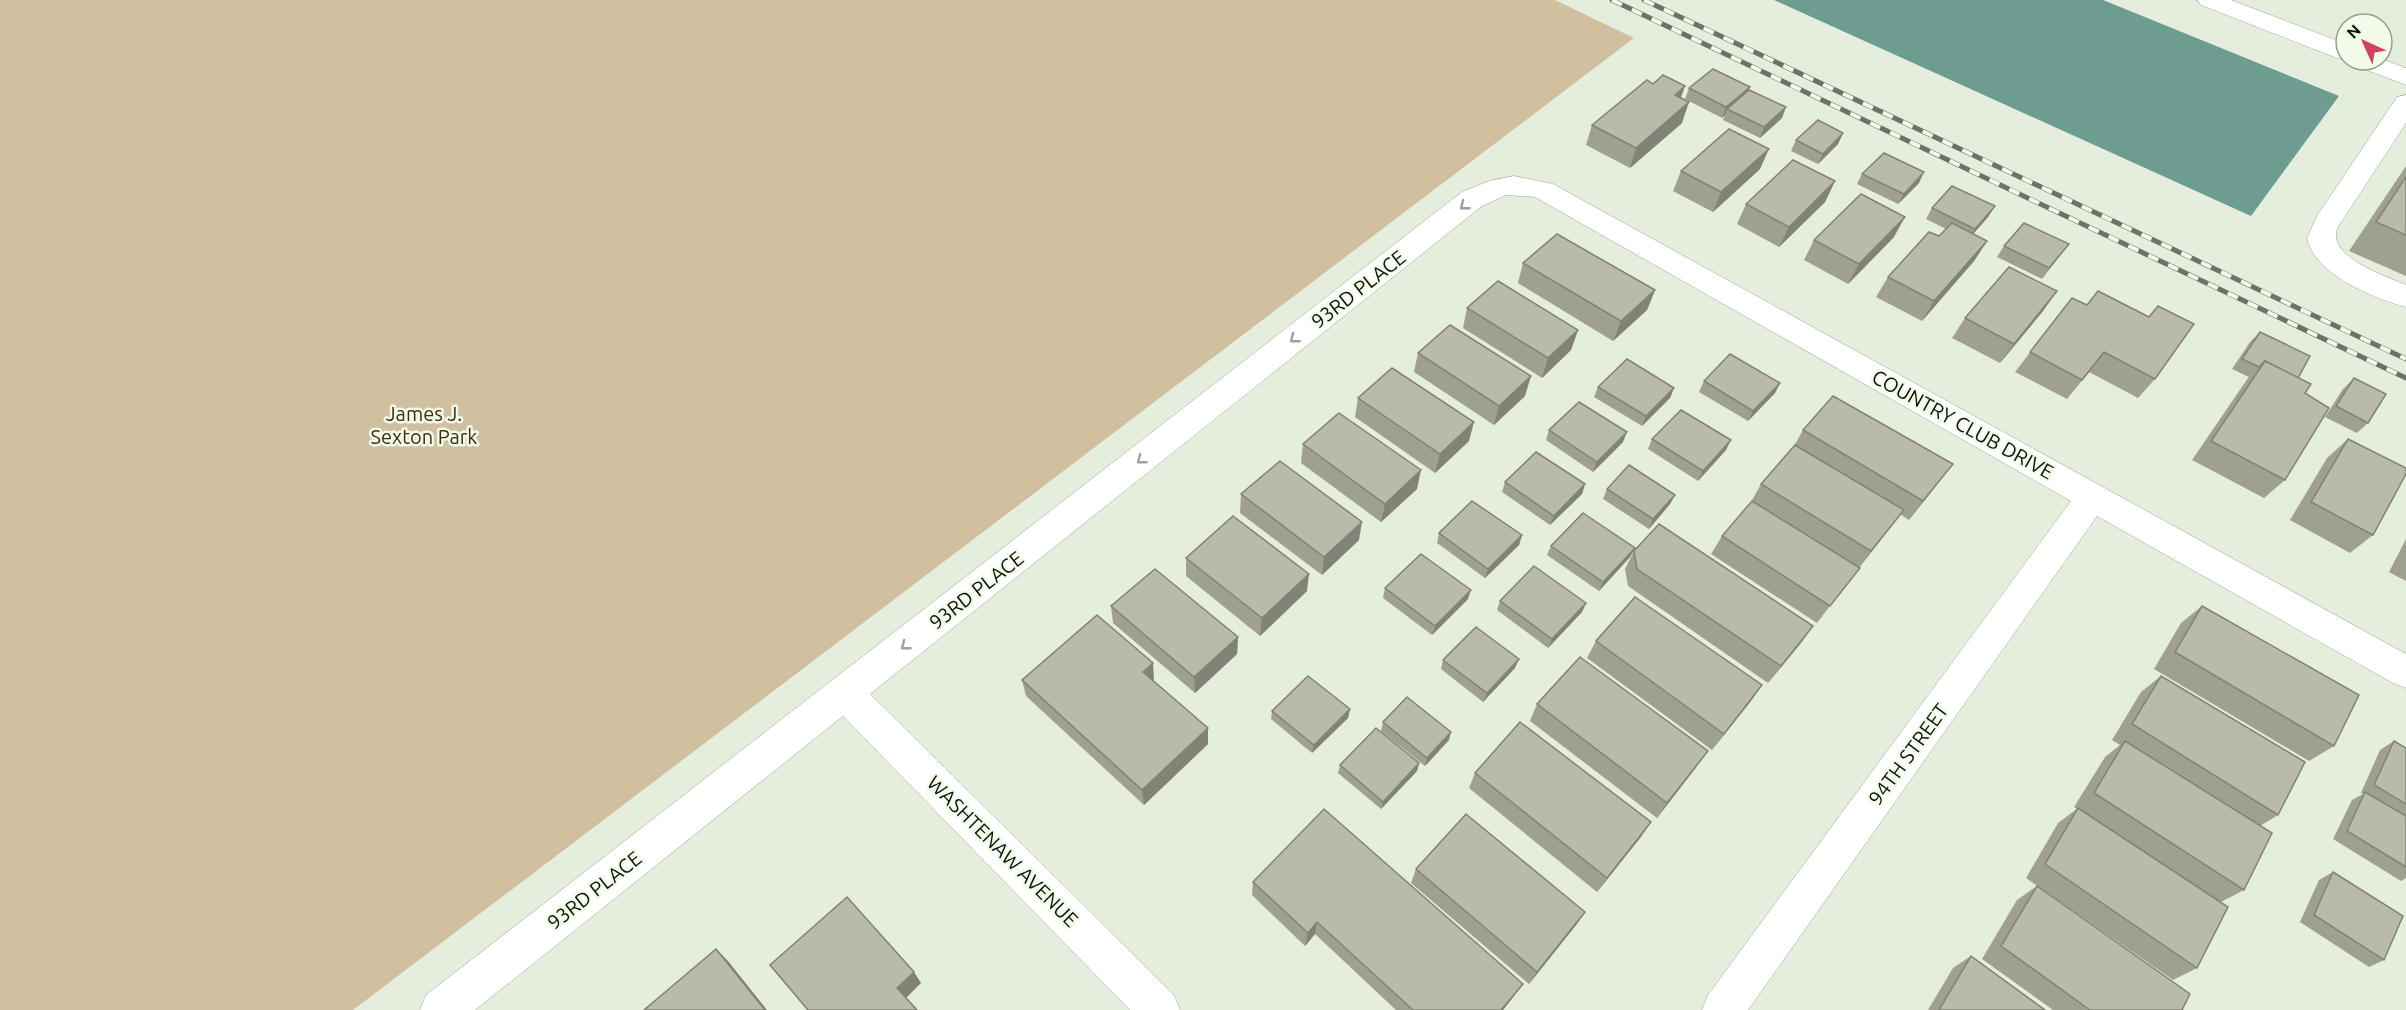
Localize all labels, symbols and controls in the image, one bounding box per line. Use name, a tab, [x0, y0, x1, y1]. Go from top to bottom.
north arrow	[2334, 12, 2394, 72]
text: N	[2343, 21, 2364, 42]
one-way arrow	[1460, 198, 1471, 209]
street label: 93RD PLACE	[1307, 245, 1409, 333]
one-way arrow	[1290, 332, 1301, 343]
street label: COUNTRY CLUB DRIVE	[1868, 365, 2058, 483]
park label: James J. Sexton Park	[371, 402, 477, 448]
one-way arrow	[1137, 453, 1148, 464]
street label: 93RD PLACE	[925, 546, 1027, 634]
one-way arrow	[901, 638, 912, 649]
street label: 94TH STREET	[1863, 699, 1953, 809]
street label: WASHTENAW AVENUE	[923, 771, 1083, 931]
street label: 93RD PLACE	[543, 846, 645, 934]

